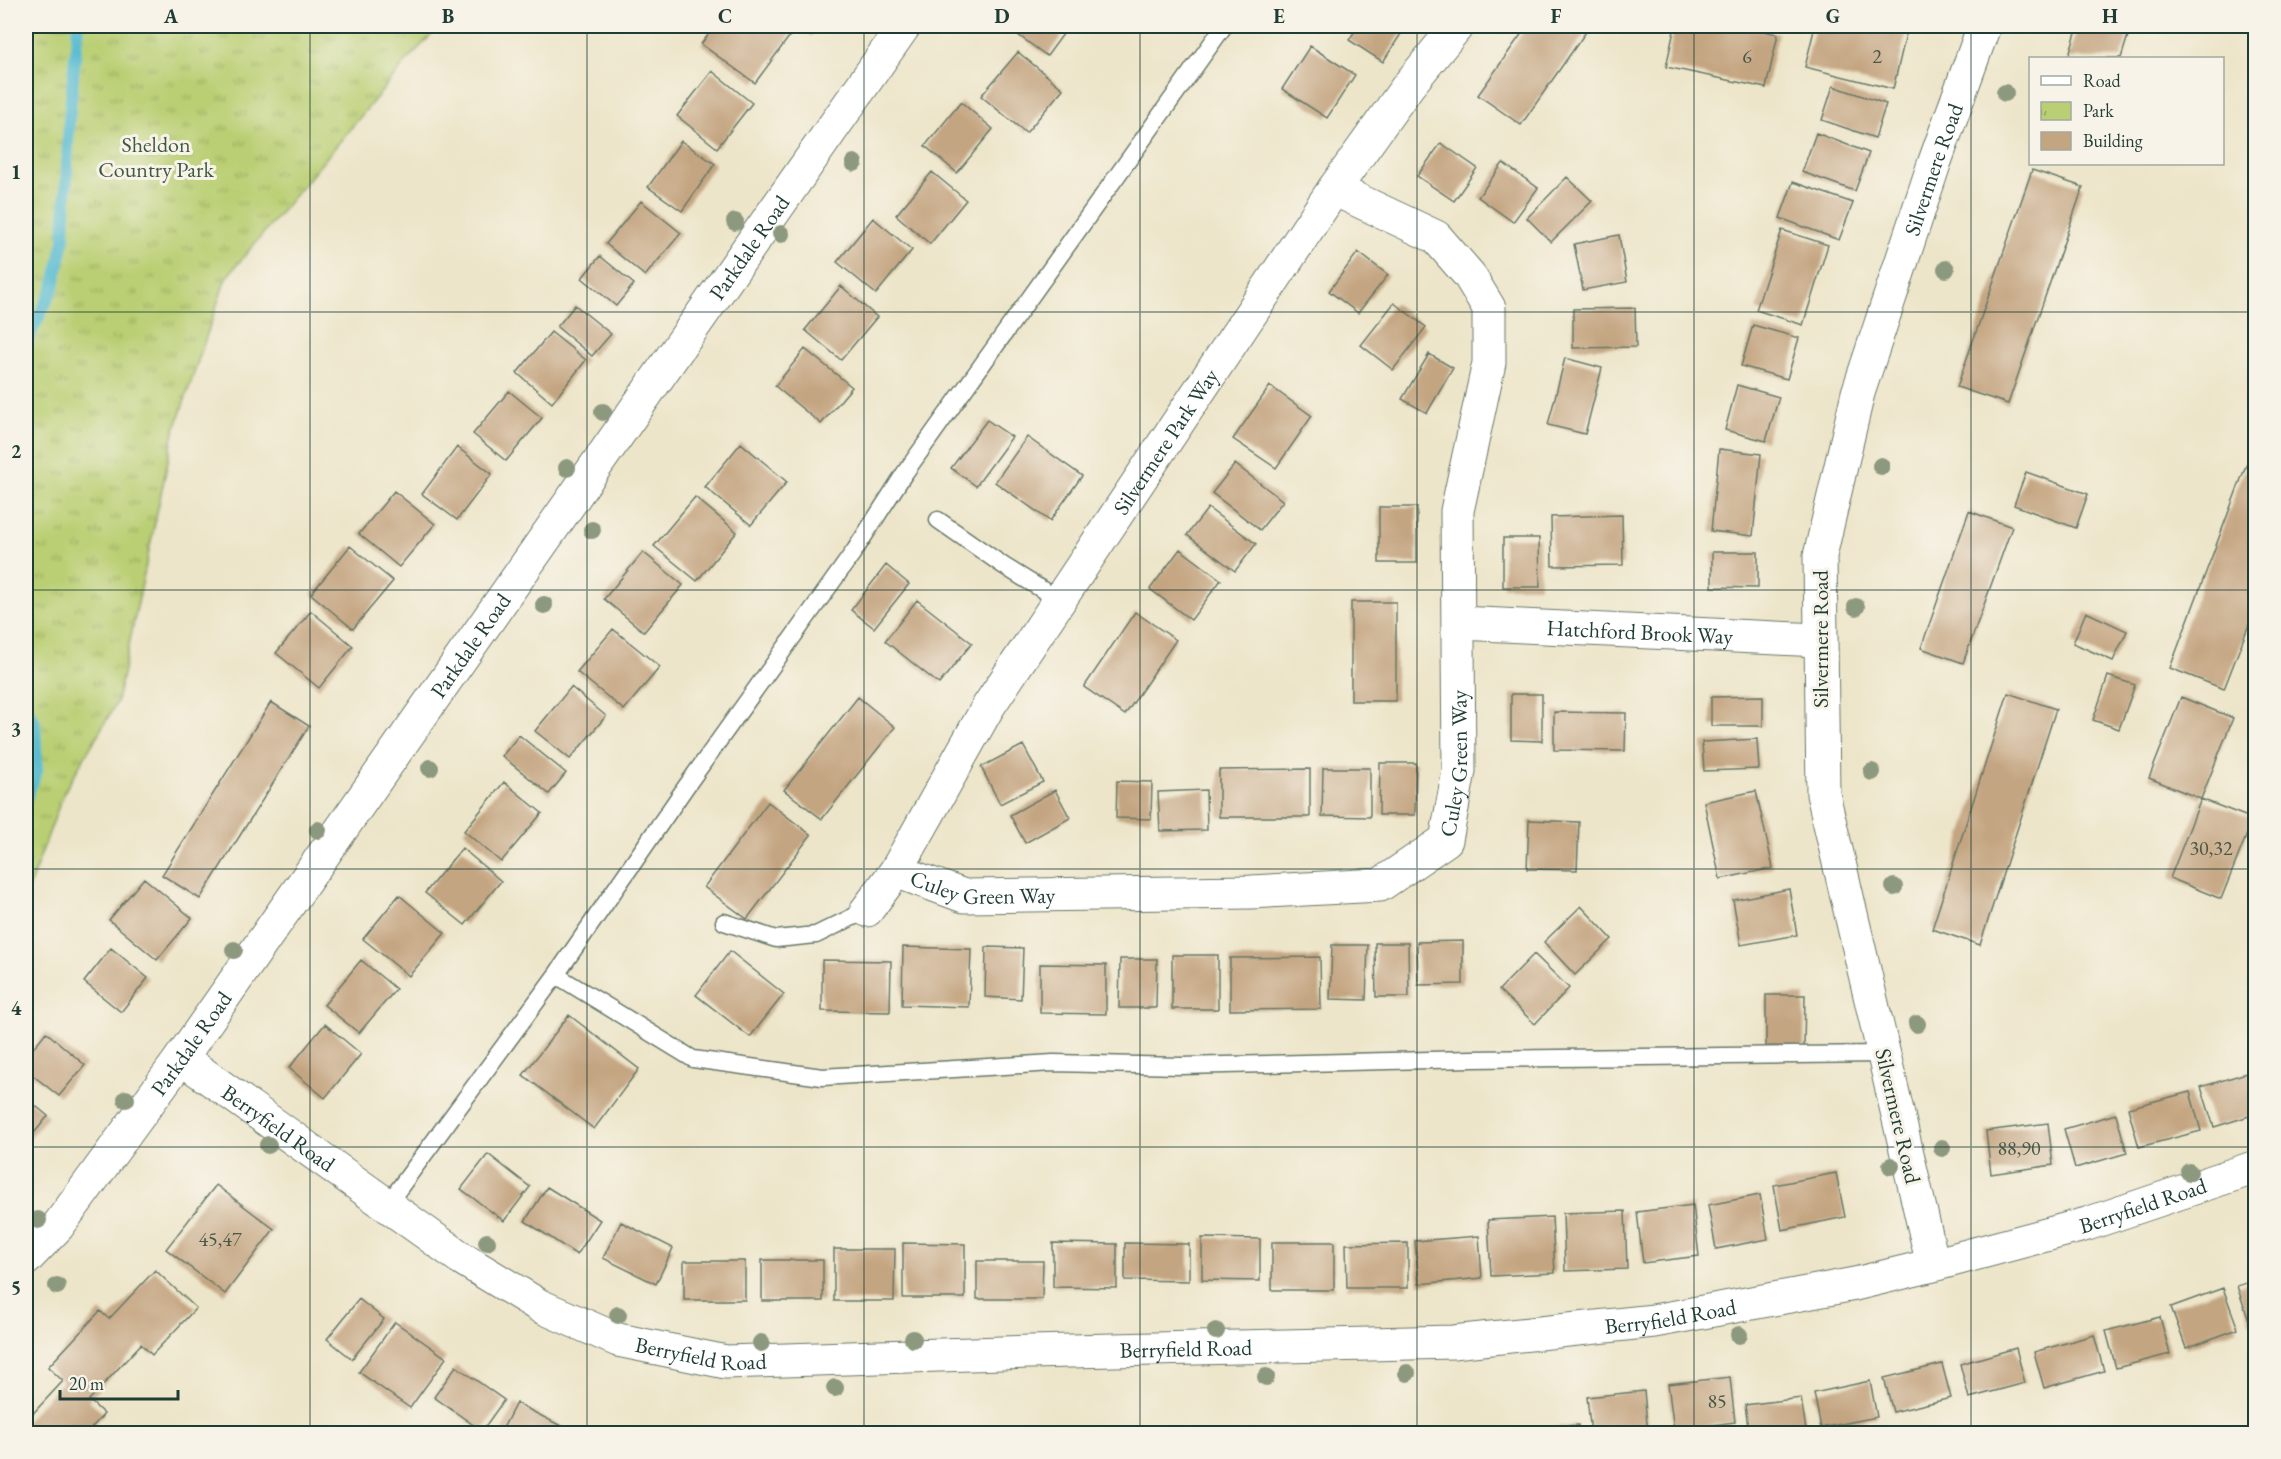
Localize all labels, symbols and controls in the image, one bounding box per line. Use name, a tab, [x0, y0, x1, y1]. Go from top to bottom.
text: A	[163, 3, 179, 29]
text: B	[442, 3, 454, 29]
text: C	[718, 3, 732, 29]
text: D	[994, 3, 1010, 29]
text: E	[1273, 3, 1285, 29]
text: F	[1551, 3, 1562, 29]
text: G	[1826, 3, 1840, 29]
text: H	[2102, 3, 2118, 29]
house number: 6	[1742, 43, 1752, 69]
house number: 2	[1872, 43, 1882, 69]
legend	[2029, 57, 2224, 165]
text: Road	[2083, 69, 2122, 92]
street label: Silvermere Road	[1897, 98, 1970, 239]
text: Park	[2083, 99, 2114, 122]
text: Building	[2083, 129, 2143, 152]
park label: Sheldon Country Park	[98, 130, 214, 184]
text: 1	[11, 159, 21, 185]
street label: Parkdale Road	[702, 188, 796, 306]
street label: Silvermere Park Way	[1106, 362, 1225, 520]
text: 2	[11, 438, 22, 464]
street label: Silvermere Road	[1806, 569, 1835, 708]
street label: Parkdale Road	[423, 586, 517, 704]
street label: Hatchford Brook Way	[1546, 613, 1734, 650]
street label: Culey Green Way	[1432, 689, 1474, 839]
text: 3	[11, 716, 21, 742]
house number: 30,32	[2190, 835, 2233, 861]
street label: Culey Green Way	[906, 863, 1056, 911]
street label: Parkdale Road	[144, 985, 239, 1101]
text: 4	[11, 995, 22, 1021]
street label: Silvermere Road	[1868, 1046, 1928, 1187]
street label: Berryfield Road	[216, 1077, 342, 1179]
house number: 88,90	[1998, 1135, 2041, 1161]
street label: Berryfield Road	[2076, 1170, 2211, 1240]
house number: 45,47	[199, 1226, 242, 1252]
text: 5	[11, 1274, 21, 1300]
street label: Berryfield Road	[1603, 1292, 1739, 1341]
street label: Berryfield Road	[633, 1329, 768, 1377]
street label: Berryfield Road	[1119, 1332, 1254, 1364]
scale bar	[60, 1363, 178, 1401]
text: 20 m	[69, 1372, 104, 1395]
house number: 85	[1707, 1388, 1727, 1414]

